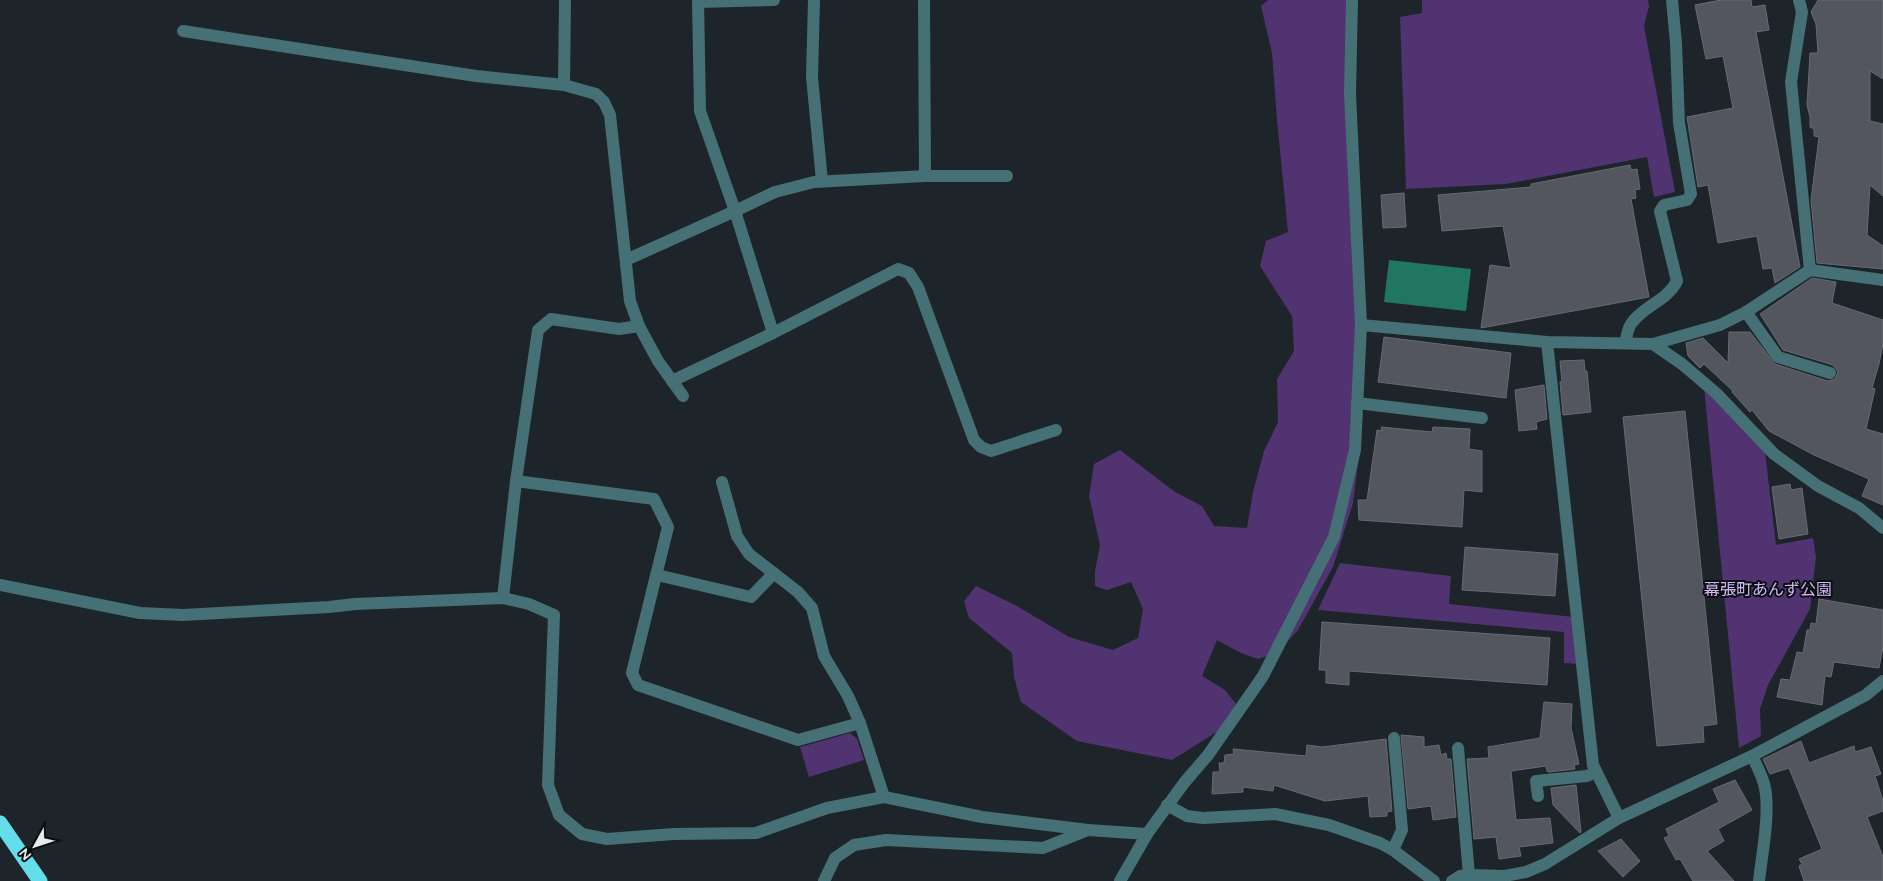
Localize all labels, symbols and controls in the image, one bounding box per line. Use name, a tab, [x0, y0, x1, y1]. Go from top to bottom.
park label: 幕張町あんず公園	[1704, 579, 1832, 599]
north arrow	[10, 821, 60, 871]
text: N	[15, 845, 35, 864]

